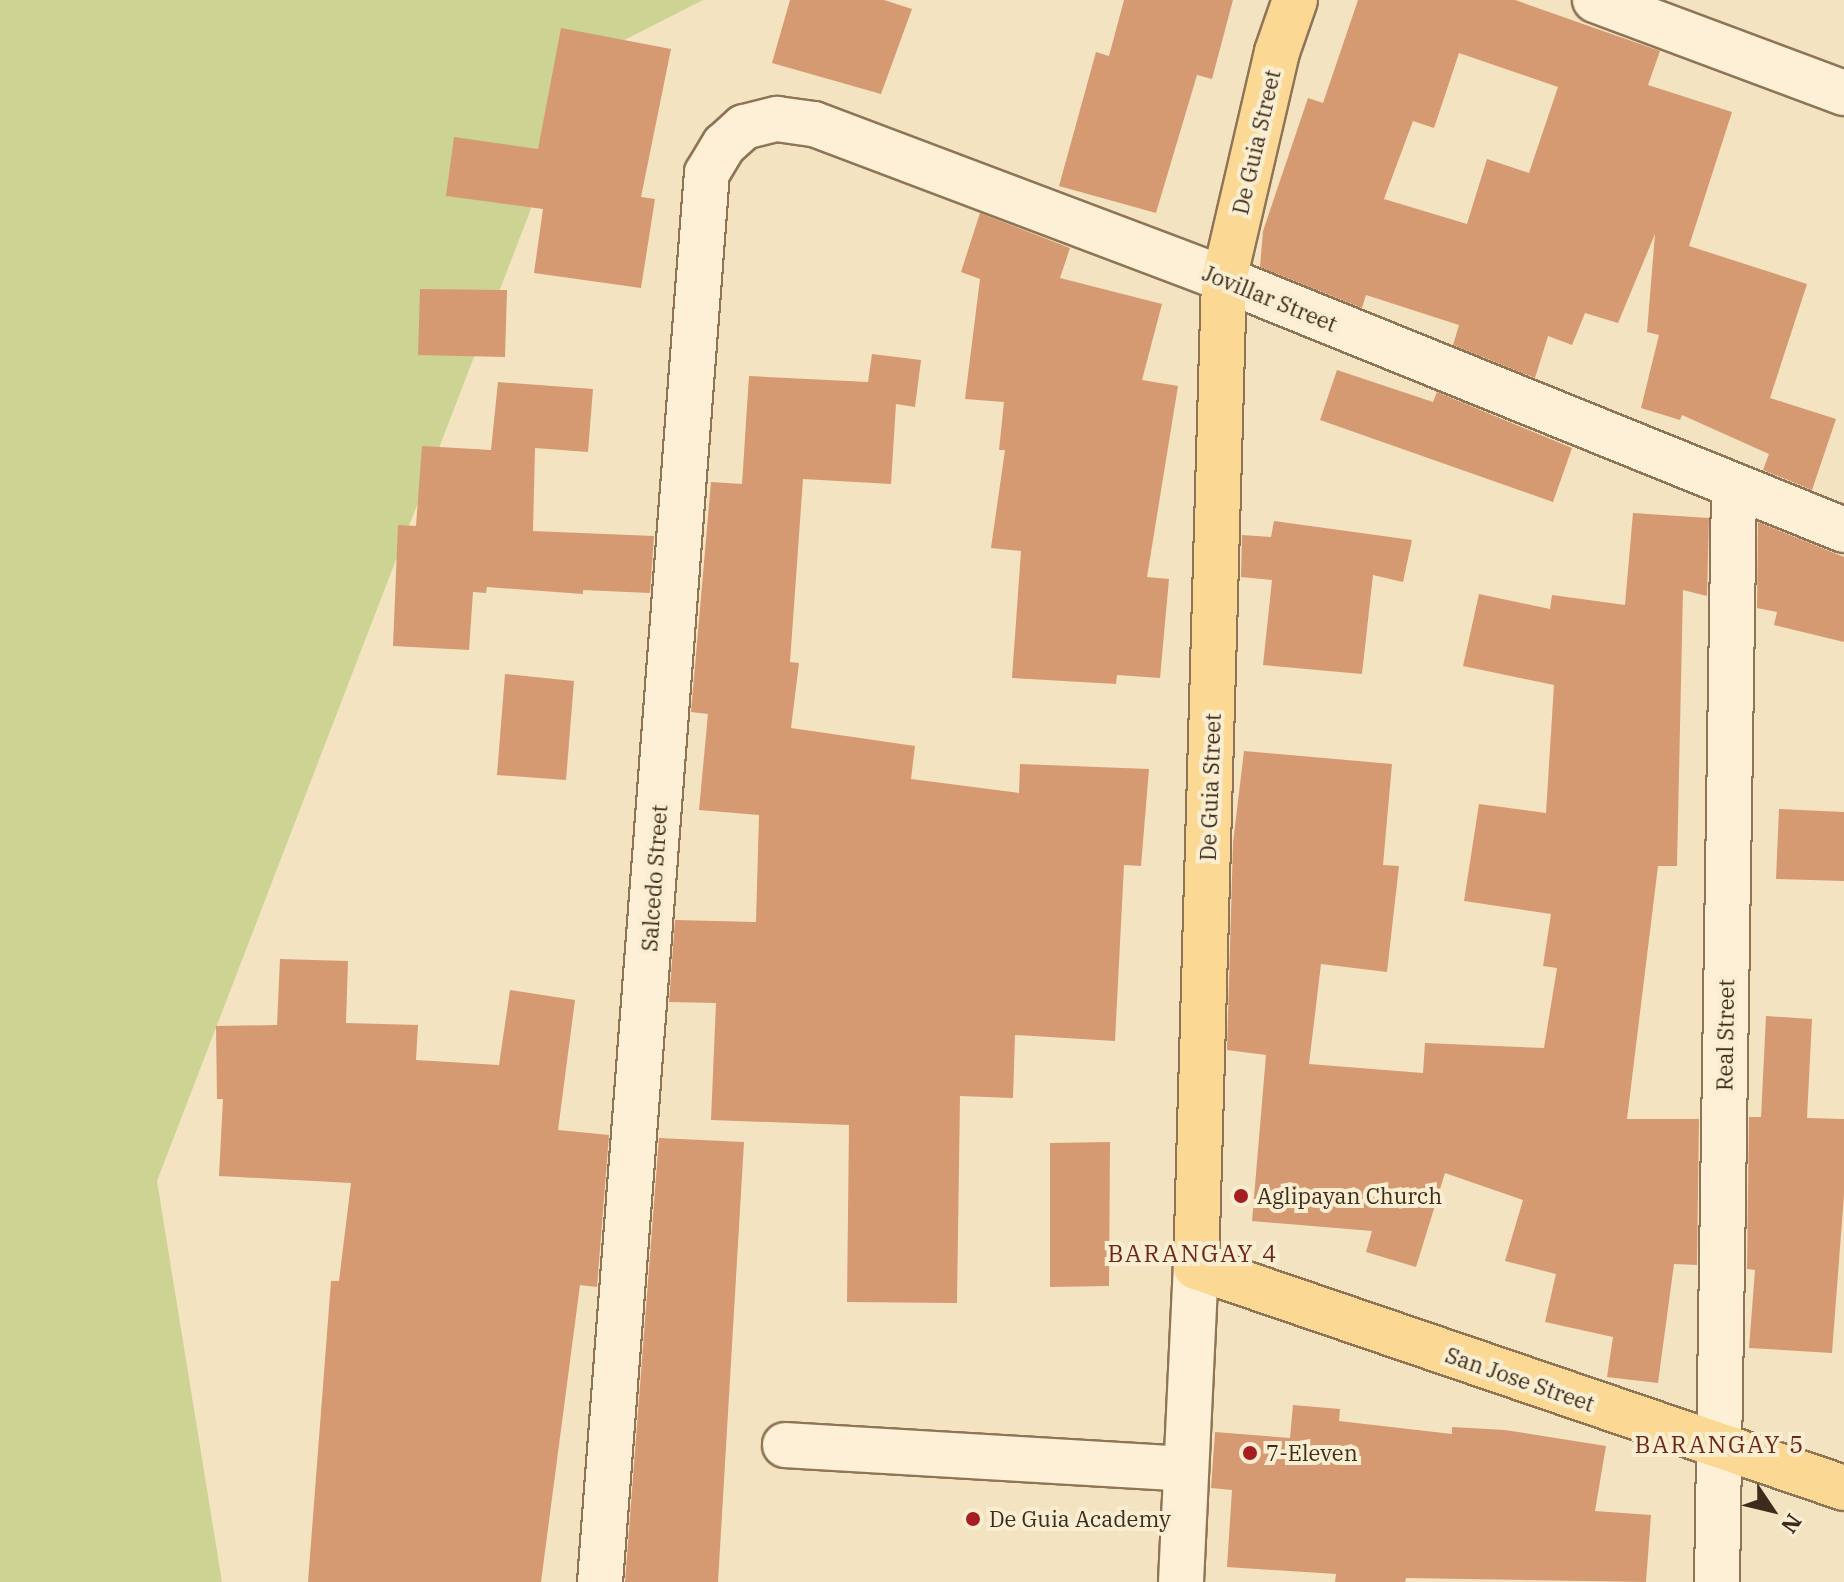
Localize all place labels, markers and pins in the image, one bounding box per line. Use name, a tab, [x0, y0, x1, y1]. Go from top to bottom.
place label: Aglipayan Church	[1257, 1183, 1442, 1209]
marker: Aglipayan Church	[1232, 1187, 1250, 1205]
place label: 7-Eleven	[1266, 1440, 1358, 1466]
marker: 7-Eleven	[1241, 1444, 1259, 1462]
place label: De Guia Academy	[989, 1506, 1171, 1532]
marker: De Guia Academy	[964, 1510, 982, 1528]

